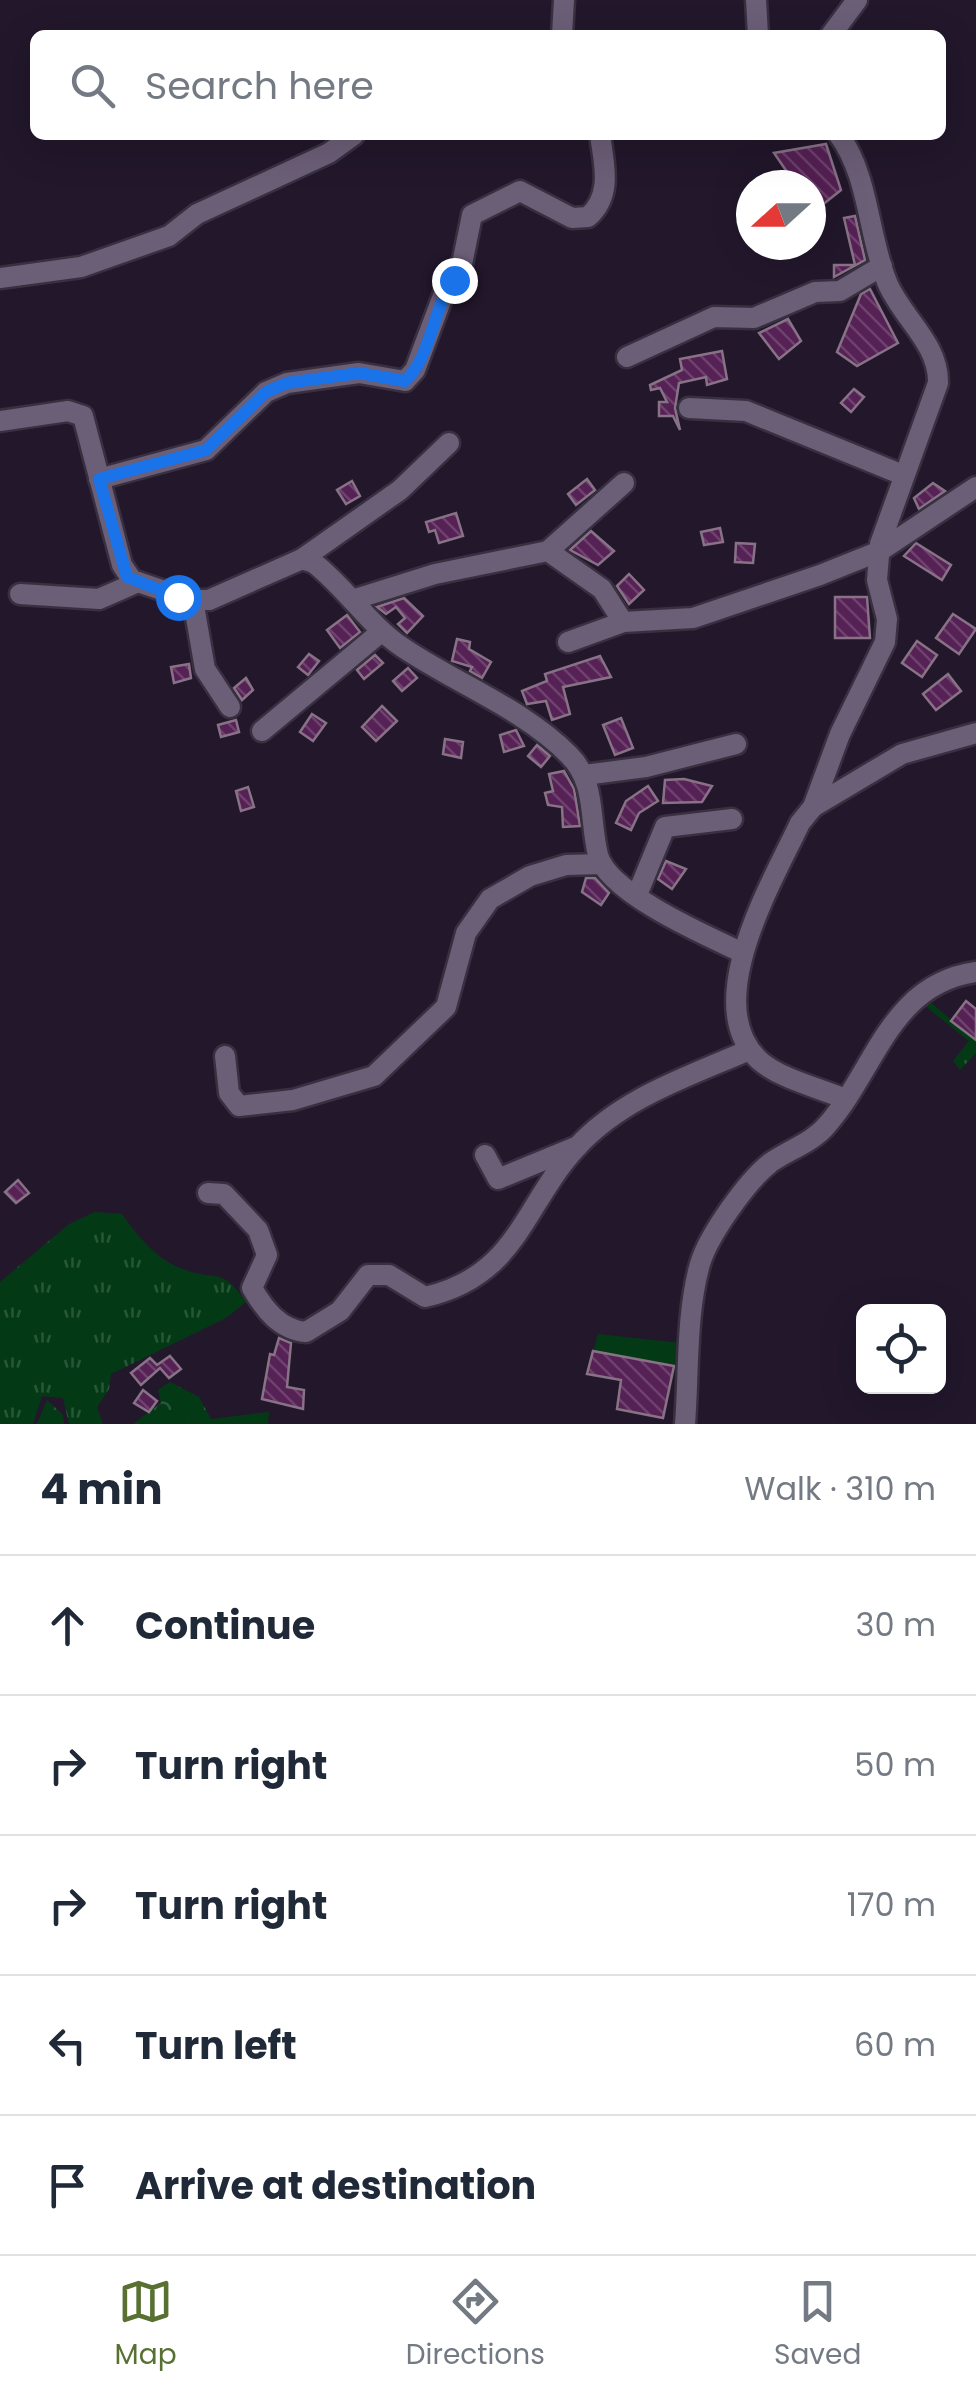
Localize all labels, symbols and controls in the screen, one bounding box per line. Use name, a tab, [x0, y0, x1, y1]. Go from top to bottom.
search box	[30, 30, 946, 140]
icon: search	[65, 58, 120, 113]
text: Search here	[145, 59, 374, 112]
north arrow	[736, 170, 826, 260]
route end	[432, 258, 478, 304]
route start	[156, 575, 202, 621]
map controls	[856, 1304, 946, 1394]
button: locate	[856, 1304, 946, 1394]
text: 4 min	[40, 1460, 163, 1519]
text: Walk · 310 m	[744, 1466, 936, 1511]
icon: ahead	[40, 1598, 95, 1653]
text: Continue	[135, 1599, 315, 1652]
text: 30 m	[856, 1602, 936, 1647]
icon: right	[40, 1738, 95, 1793]
text: Turn right	[135, 1739, 327, 1792]
text: 50 m	[854, 1742, 936, 1787]
icon: right	[40, 1878, 95, 1933]
text: Turn right	[135, 1879, 327, 1932]
text: 170 m	[847, 1882, 936, 1927]
icon: left	[40, 2018, 95, 2073]
text: Turn left	[135, 2019, 297, 2072]
text: 60 m	[854, 2022, 936, 2067]
icon: arrive	[40, 2158, 95, 2213]
text: Arrive at destination	[135, 2159, 536, 2212]
tab: Map	[115, 2274, 177, 2376]
tab: Directions	[406, 2274, 545, 2376]
tab: Saved	[774, 2274, 861, 2376]

